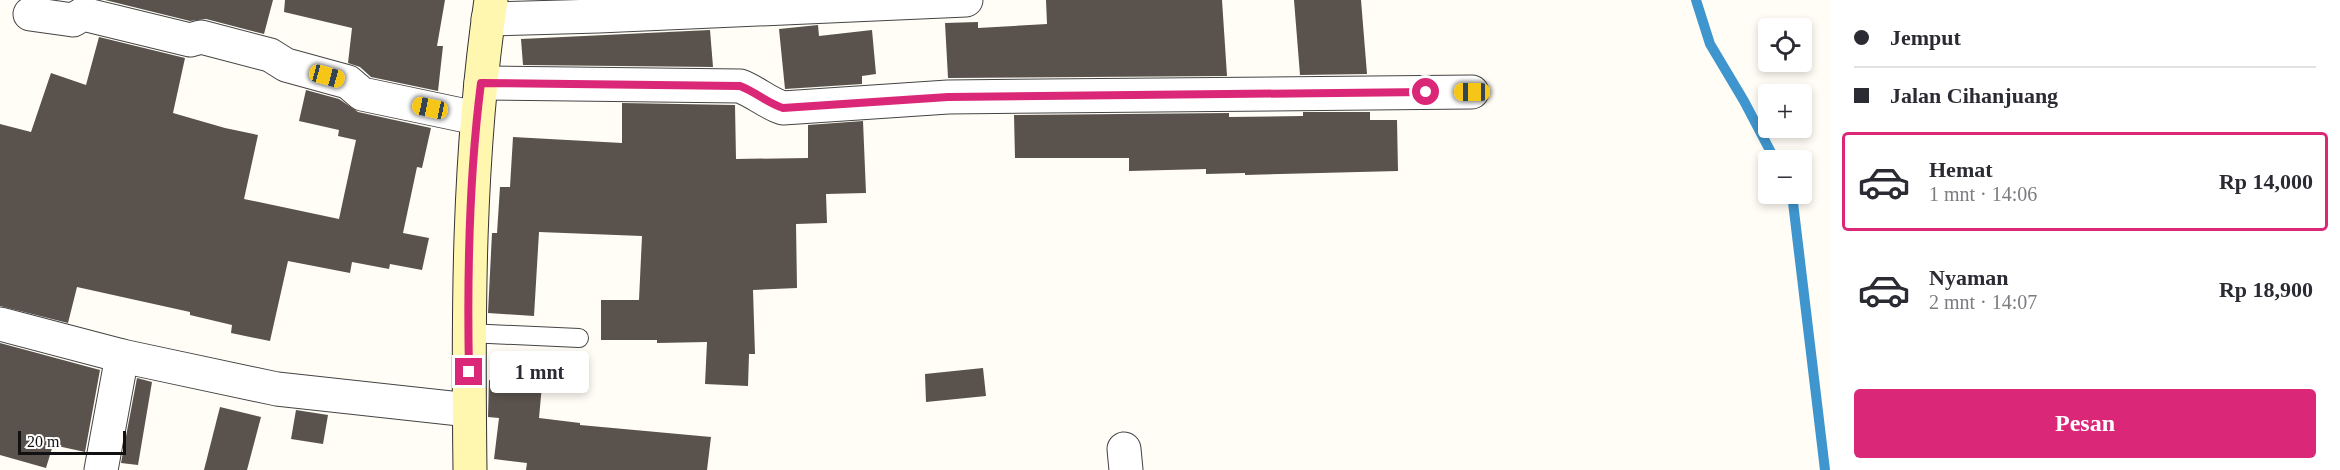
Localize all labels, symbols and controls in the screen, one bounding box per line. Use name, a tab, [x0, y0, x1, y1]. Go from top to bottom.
map controls	[1758, 18, 1812, 204]
button: locate	[1758, 18, 1812, 72]
text: Jemput	[1890, 25, 1961, 50]
car	[307, 63, 347, 89]
route start	[1412, 78, 1439, 105]
car	[1454, 83, 1490, 101]
text: Jalan Cihanjuang	[1890, 83, 2058, 108]
button: +	[1758, 84, 1812, 138]
car	[411, 95, 449, 121]
button: −	[1758, 150, 1812, 204]
icon: car	[1857, 155, 1911, 209]
text: Hemat	[1929, 157, 1993, 182]
text: Rp 14,000	[2219, 169, 2313, 194]
text: 1 mnt · 14:06	[1929, 183, 2037, 205]
icon: car	[1857, 263, 1911, 317]
text: Nyaman	[1929, 265, 2008, 290]
text: Rp 18,900	[2219, 277, 2313, 302]
text: 2 mnt · 14:07	[1929, 291, 2037, 313]
callout: 1 mnt	[490, 351, 589, 393]
route end	[455, 358, 482, 385]
text: 1 mnt	[515, 361, 564, 383]
button: Pesan	[1854, 389, 2316, 458]
scale bar	[18, 428, 126, 456]
text: 20 m	[27, 433, 59, 450]

